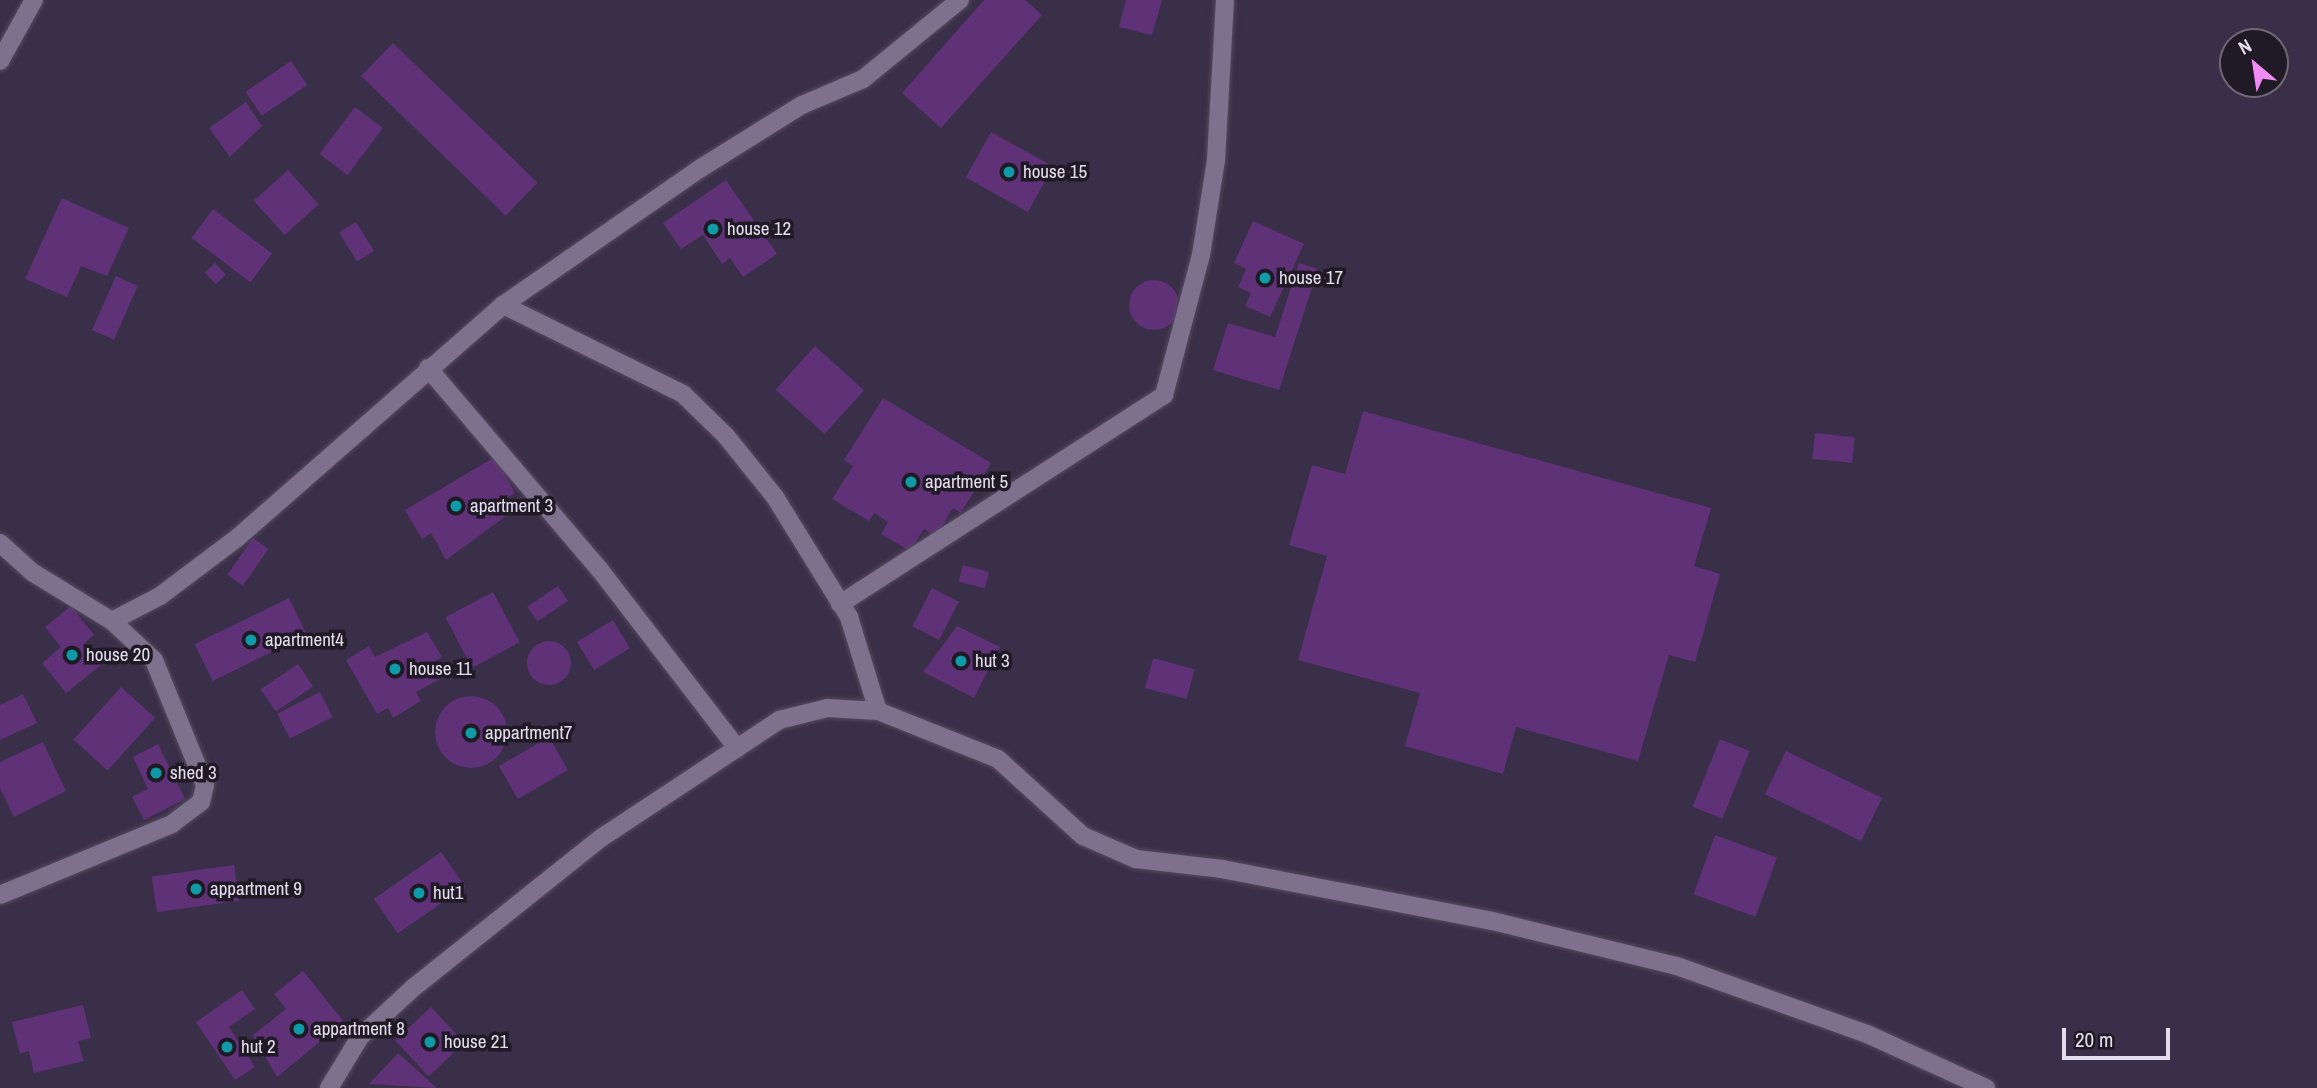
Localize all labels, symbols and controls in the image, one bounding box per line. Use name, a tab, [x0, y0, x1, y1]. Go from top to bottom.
north arrow	[2219, 28, 2289, 98]
text: N	[2234, 32, 2256, 60]
place label: house 15	[1023, 161, 1087, 183]
marker: house 15	[1001, 164, 1017, 180]
place label: house 12	[727, 218, 791, 240]
marker: house 12	[705, 221, 721, 237]
place label: house 17	[1279, 267, 1343, 289]
marker: house 17	[1257, 270, 1273, 286]
place label: apartment 5	[925, 471, 1008, 493]
marker: apartment 5	[903, 474, 919, 490]
place label: apartment 3	[470, 495, 553, 517]
marker: apartment 3	[448, 498, 464, 514]
place label: apartment4	[265, 629, 344, 651]
marker: apartment4	[243, 632, 259, 648]
place label: house 20	[86, 644, 150, 666]
marker: house 20	[64, 647, 80, 663]
place label: hut 3	[975, 650, 1010, 672]
marker: hut 3	[953, 653, 969, 669]
place label: house 11	[409, 658, 472, 680]
marker: house 11	[387, 661, 403, 677]
place label: appartment7	[485, 722, 572, 744]
marker: appartment7	[463, 725, 479, 741]
place label: shed 3	[170, 762, 217, 784]
marker: shed 3	[148, 765, 164, 781]
place label: appartment 9	[210, 878, 302, 900]
marker: appartment 9	[188, 881, 204, 897]
place label: hut1	[433, 882, 463, 904]
marker: hut1	[411, 885, 427, 901]
scale bar	[2065, 1014, 2174, 1058]
place label: appartment 8	[313, 1018, 405, 1040]
marker: appartment 8	[291, 1021, 307, 1037]
text: 20 m	[2075, 1025, 2113, 1054]
place label: house 21	[444, 1031, 508, 1053]
marker: house 21	[422, 1034, 438, 1050]
place label: hut 2	[241, 1036, 276, 1058]
marker: hut 2	[219, 1039, 235, 1055]

